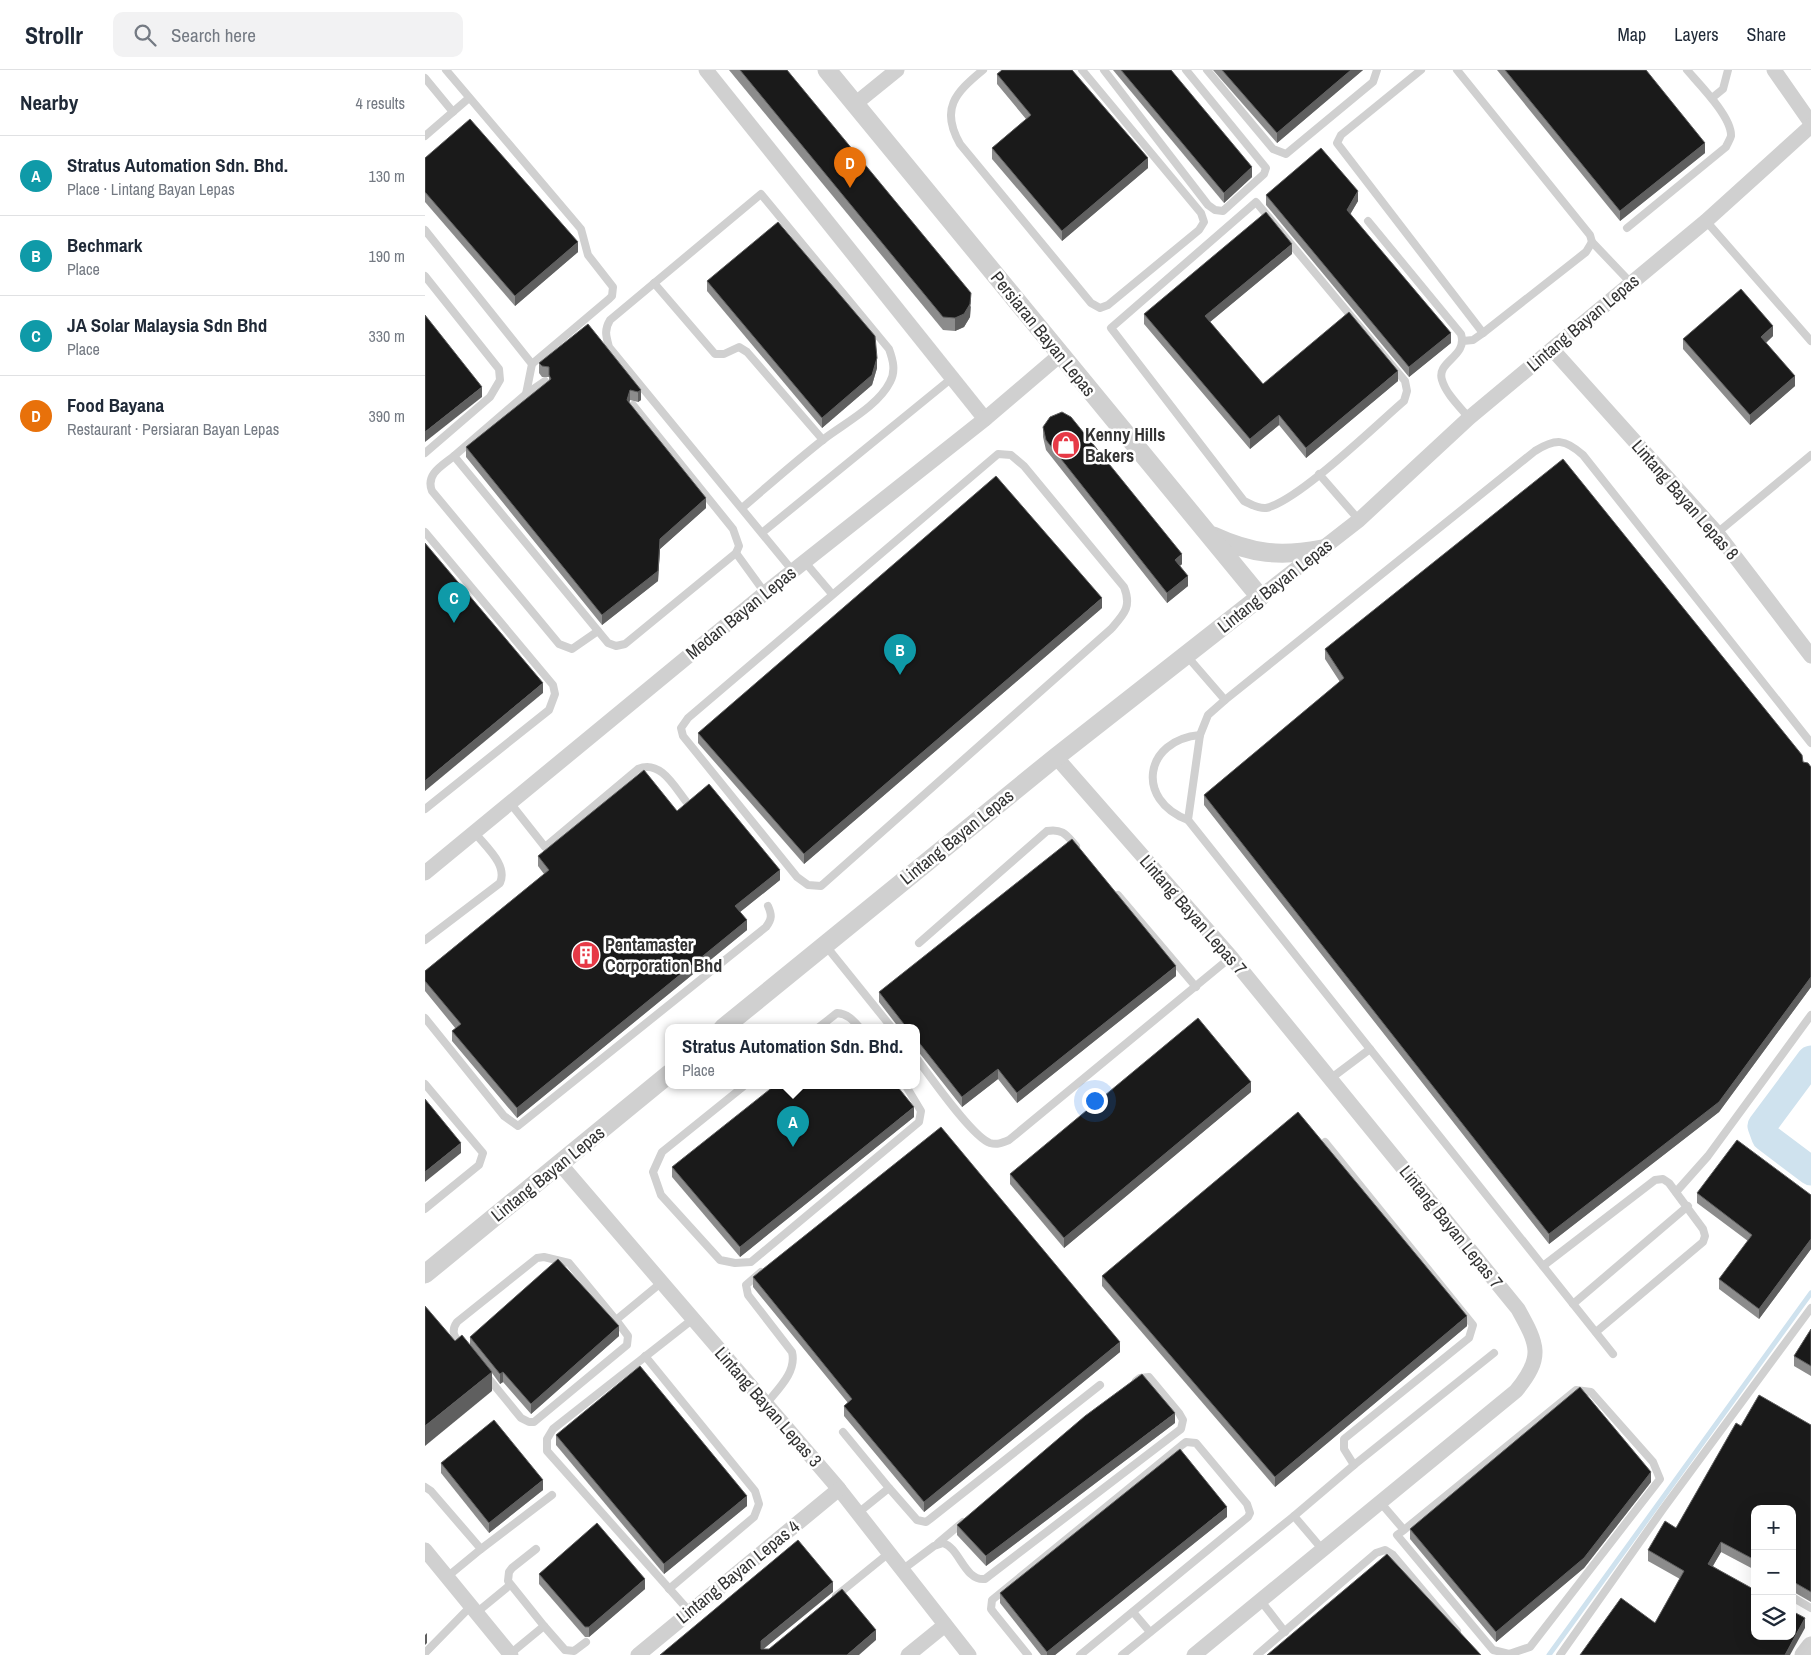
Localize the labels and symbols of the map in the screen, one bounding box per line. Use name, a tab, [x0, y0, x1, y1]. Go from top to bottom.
pin: D	[834, 147, 866, 188]
street label: Persiaran Bayan Lepas	[985, 266, 1102, 401]
street label: Lintang Bayan Lepas	[1521, 268, 1644, 377]
place label: Kenny Hills Bakers	[1085, 422, 1165, 468]
shop icon: Kenny Hills Bakers	[1051, 430, 1081, 460]
street label: Lintang Bayan Lepas 8	[1626, 434, 1745, 565]
street label: Lintang Bayan Lepas	[1212, 533, 1337, 638]
street label: Medan Bayan Lepas	[680, 560, 801, 665]
pin: C	[438, 582, 470, 623]
pin: B	[884, 634, 916, 675]
street label: Lintang Bayan Lepas	[895, 783, 1019, 890]
street label: Lintang Bayan Lepas 7	[1134, 849, 1253, 980]
place label: Pentamaster Corporation Bhd	[605, 932, 722, 978]
building icon: Pentamaster Corporation Bhd	[571, 940, 601, 970]
your location	[1082, 1088, 1108, 1114]
pin: A	[777, 1106, 809, 1147]
street label: Lintang Bayan Lepas	[486, 1120, 610, 1227]
street label: Lintang Bayan Lepas 7	[1394, 1160, 1509, 1294]
street label: Lintang Bayan Lepas 3	[709, 1341, 828, 1472]
street label: Lintang Bayan Lepas 4	[671, 1514, 805, 1629]

